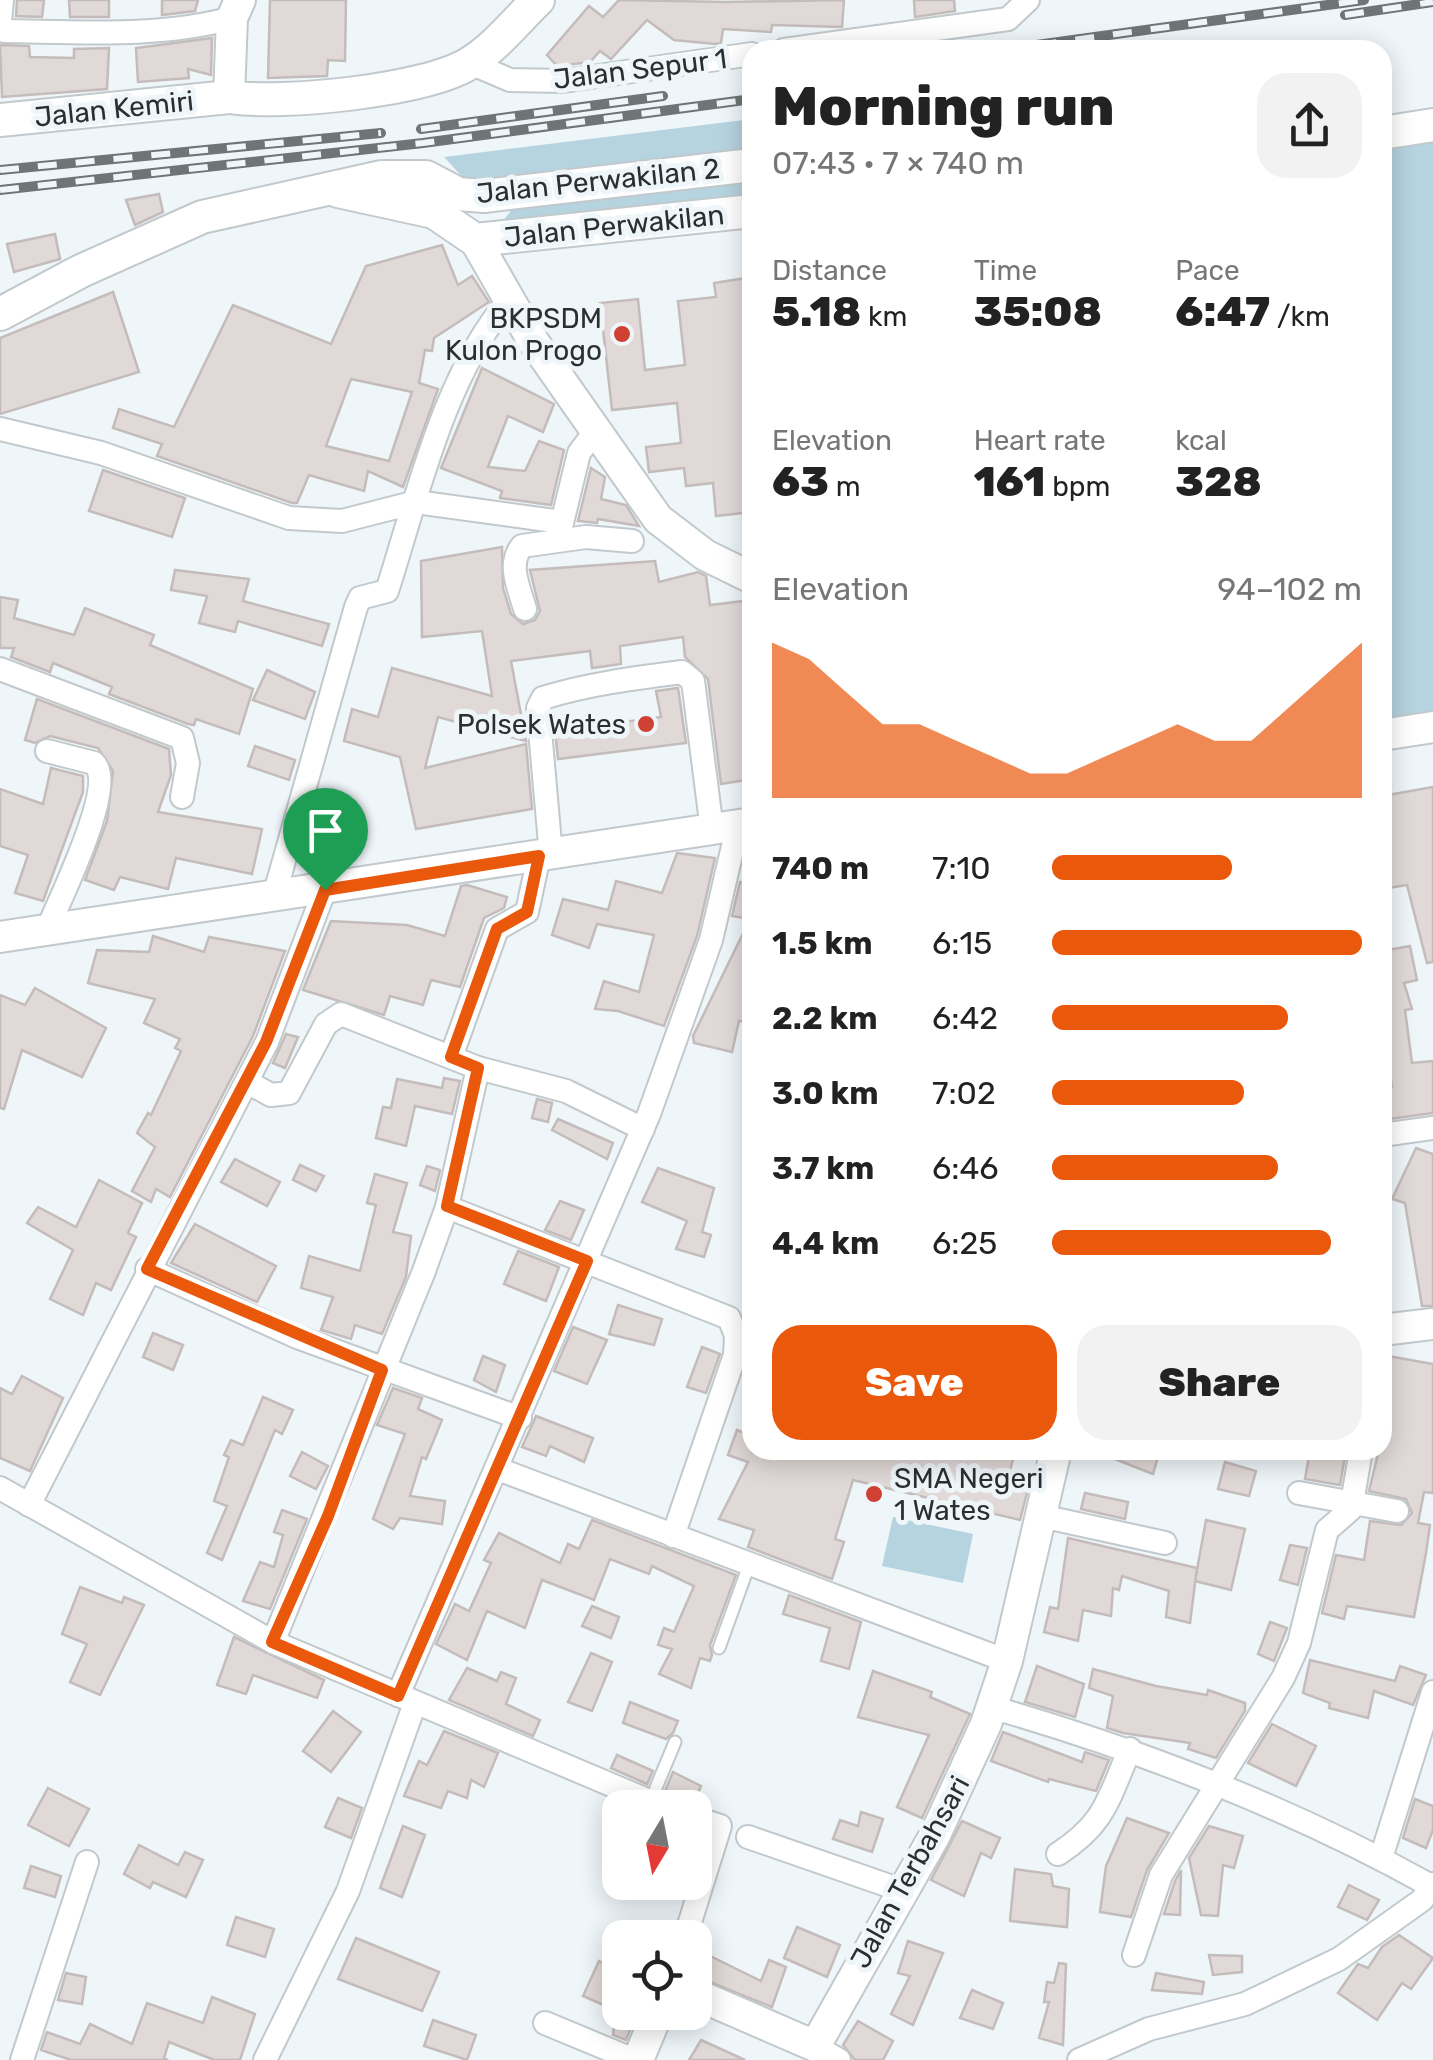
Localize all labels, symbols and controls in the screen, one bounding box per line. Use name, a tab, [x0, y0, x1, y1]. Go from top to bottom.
street label: Jalan Sepur 1	[551, 42, 729, 96]
button: share	[1257, 73, 1362, 178]
text: Morning run	[772, 74, 1114, 139]
street label: Jalan Kemiri	[33, 84, 195, 134]
text: 07:43 · 7 × 740 m	[772, 144, 1024, 182]
street label: Jalan Perwakilan 2	[475, 152, 721, 210]
street label: Jalan Perwakilan	[502, 198, 726, 254]
text: Distance	[772, 254, 887, 287]
text: Time	[974, 254, 1037, 287]
text: Pace	[1175, 254, 1240, 287]
text: 5.18	[772, 287, 861, 337]
text: 35:08	[974, 287, 1102, 337]
text: 6:47	[1175, 287, 1270, 337]
text: km	[861, 300, 907, 333]
text: /km	[1270, 300, 1330, 333]
place label: BKPSDM Kulon Progo	[445, 302, 602, 367]
marker: BKPSDM Kulon Progo	[611, 323, 633, 345]
text: Elevation	[772, 424, 892, 457]
text: Heart rate	[974, 424, 1106, 457]
text: kcal	[1175, 424, 1227, 457]
text: 63	[772, 457, 829, 507]
text: 161	[974, 457, 1045, 507]
text: 328	[1175, 457, 1262, 507]
text: m	[829, 470, 861, 503]
text: bpm	[1045, 470, 1110, 503]
text: Elevation	[772, 570, 909, 608]
text: 94–102 m	[1217, 570, 1362, 608]
place label: Polsek Wates	[457, 708, 626, 741]
marker: Polsek Wates	[635, 713, 657, 735]
pin	[283, 788, 368, 891]
icon: arrive	[298, 803, 353, 858]
text: 740 m	[772, 849, 869, 887]
text: 7:10	[932, 849, 991, 887]
text: 1.5 km	[772, 924, 873, 962]
text: 6:15	[932, 924, 992, 962]
text: 2.2 km	[772, 999, 878, 1037]
text: 6:42	[932, 999, 998, 1037]
text: 3.0 km	[772, 1074, 879, 1112]
text: 7:02	[932, 1074, 996, 1112]
text: 3.7 km	[772, 1149, 874, 1187]
text: 6:46	[932, 1149, 999, 1187]
text: 4.4 km	[772, 1224, 879, 1262]
text: 6:25	[932, 1224, 997, 1262]
button: Save	[772, 1325, 1057, 1440]
button: Share	[1077, 1325, 1362, 1440]
place label: SMA Negeri 1 Wates	[894, 1462, 1043, 1527]
marker: SMA Negeri 1 Wates	[863, 1483, 885, 1505]
street label: Jalan Terbahsari	[844, 1770, 976, 1974]
north arrow	[602, 1790, 712, 1900]
map controls	[602, 1790, 712, 2030]
button: locate	[602, 1920, 712, 2030]

